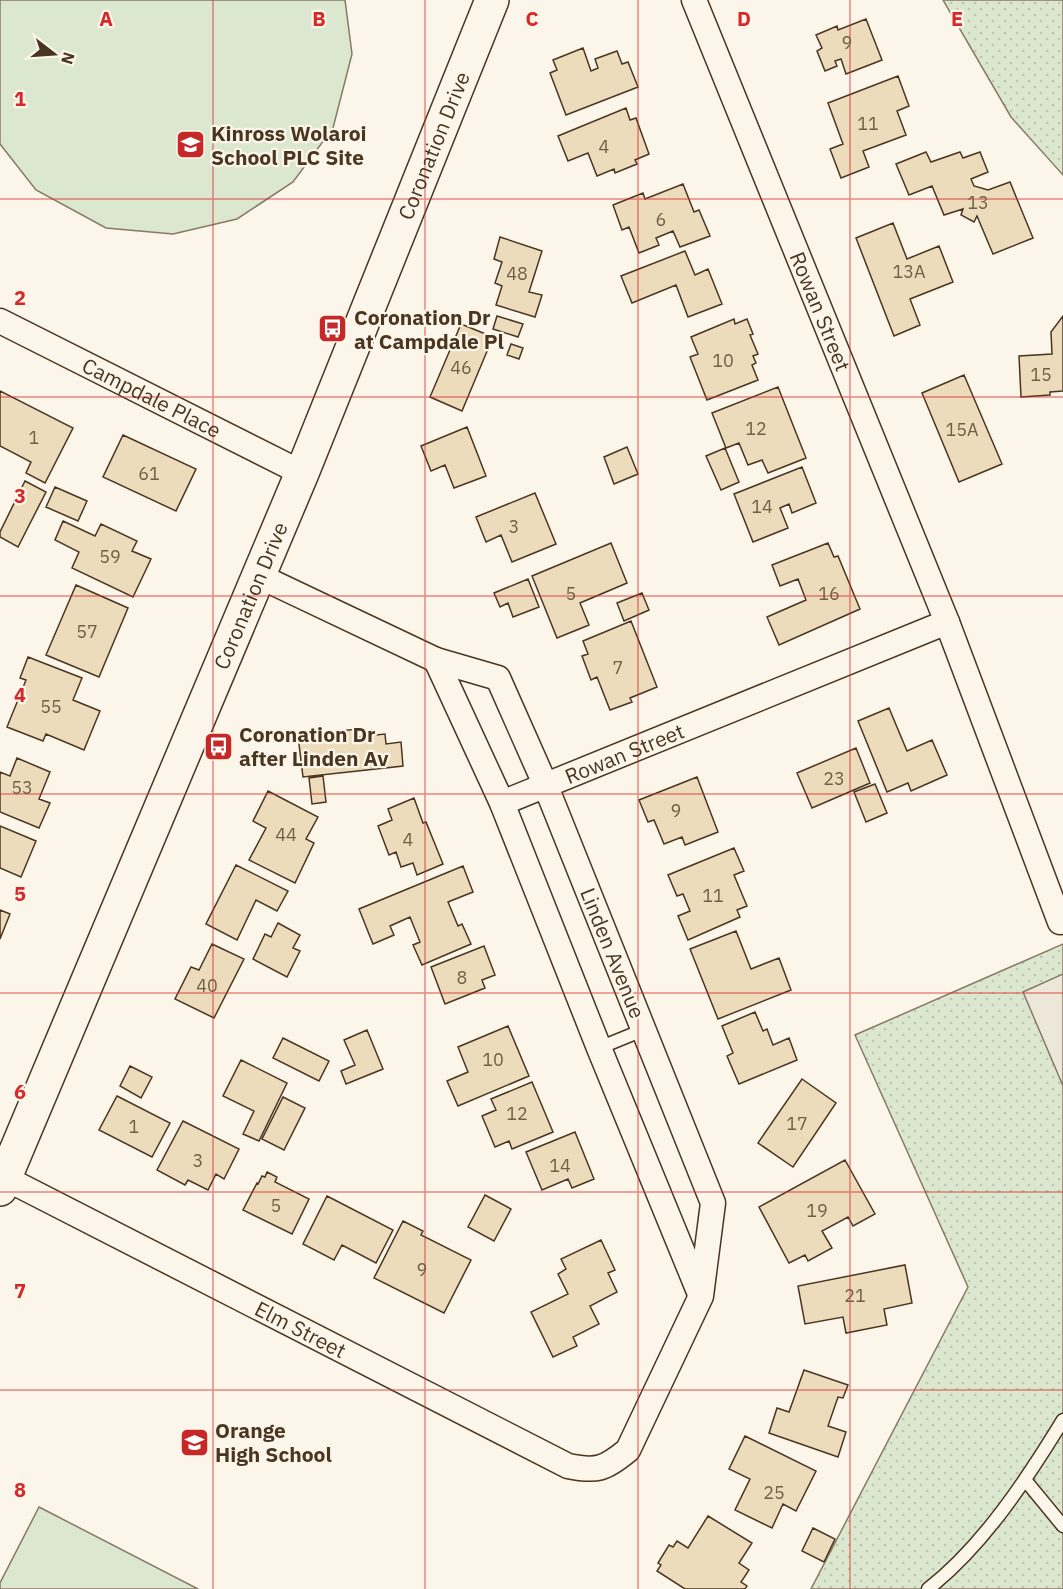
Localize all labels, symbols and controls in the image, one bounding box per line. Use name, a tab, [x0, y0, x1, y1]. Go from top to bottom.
text: A	[99, 5, 113, 32]
text: B	[312, 5, 326, 32]
text: C	[525, 5, 539, 32]
text: D	[737, 5, 751, 32]
text: E	[951, 5, 963, 32]
north arrow	[24, 24, 84, 84]
house number: 9	[842, 31, 852, 54]
text: N	[57, 50, 80, 67]
street label: Coronation Drive	[391, 67, 476, 224]
text: 1	[14, 85, 26, 112]
house number: 11	[857, 112, 879, 135]
place label: Kinross Wolaroi School PLC Site	[211, 119, 367, 171]
school or university icon: Kinross Wolaroi School PLC Site	[174, 129, 206, 161]
house number: 4	[599, 135, 610, 158]
house number: 13	[967, 191, 989, 214]
house number: 6	[656, 208, 666, 231]
street label: Rowan Street	[784, 247, 857, 375]
house number: 13A	[892, 260, 926, 283]
house number: 48	[506, 262, 528, 285]
text: 2	[14, 284, 26, 311]
place label: Coronation Dr at Campdale Pl	[354, 303, 504, 355]
bus stop icon: Coronation Dr at Campdale Pl	[317, 313, 349, 345]
house number: 10	[712, 349, 734, 372]
street label: Campdale Place	[78, 351, 226, 444]
house number: 46	[450, 356, 472, 379]
house number: 15	[1030, 363, 1052, 386]
house number: 12	[745, 417, 767, 440]
house number: 15A	[945, 418, 979, 441]
house number: 1	[29, 426, 39, 449]
house number: 61	[138, 462, 160, 485]
text: 3	[14, 482, 26, 509]
house number: 14	[751, 495, 773, 518]
house number: 3	[509, 515, 519, 538]
street label: Coronation Drive	[207, 518, 294, 674]
house number: 59	[99, 545, 121, 568]
house number: 5	[566, 582, 576, 605]
house number: 16	[818, 582, 840, 605]
house number: 57	[76, 620, 98, 643]
house number: 7	[613, 656, 623, 679]
text: 4	[14, 681, 26, 708]
house number: 55	[40, 695, 62, 718]
street label: Rowan Street	[560, 716, 688, 790]
place label: Coronation Dr after Linden Av	[239, 720, 389, 772]
bus stop icon: Coronation Dr after Linden Av	[202, 730, 234, 762]
house number: 23	[823, 767, 845, 790]
house number: 53	[11, 776, 33, 799]
house number: 9	[671, 799, 681, 822]
house number: 44	[275, 823, 297, 846]
house number: 4	[403, 828, 414, 851]
text: 5	[14, 880, 26, 907]
street label: Linden Avenue	[574, 884, 652, 1022]
house number: 11	[702, 884, 724, 907]
house number: 8	[457, 966, 467, 989]
house number: 40	[196, 974, 218, 997]
house number: 10	[482, 1048, 504, 1071]
text: 6	[14, 1078, 26, 1105]
house number: 12	[506, 1102, 528, 1125]
house number: 17	[786, 1112, 808, 1135]
house number: 1	[129, 1115, 139, 1138]
house number: 3	[193, 1149, 203, 1172]
house number: 14	[549, 1154, 571, 1177]
house number: 5	[271, 1194, 281, 1217]
house number: 19	[806, 1199, 828, 1222]
house number: 9	[417, 1258, 427, 1281]
text: 7	[14, 1277, 26, 1304]
house number: 21	[844, 1284, 866, 1307]
street label: Elm Street	[250, 1294, 351, 1364]
place label: Orange High School	[215, 1416, 332, 1468]
school or university icon: Orange High School	[178, 1426, 210, 1458]
text: 8	[14, 1476, 26, 1503]
house number: 25	[763, 1481, 785, 1504]

